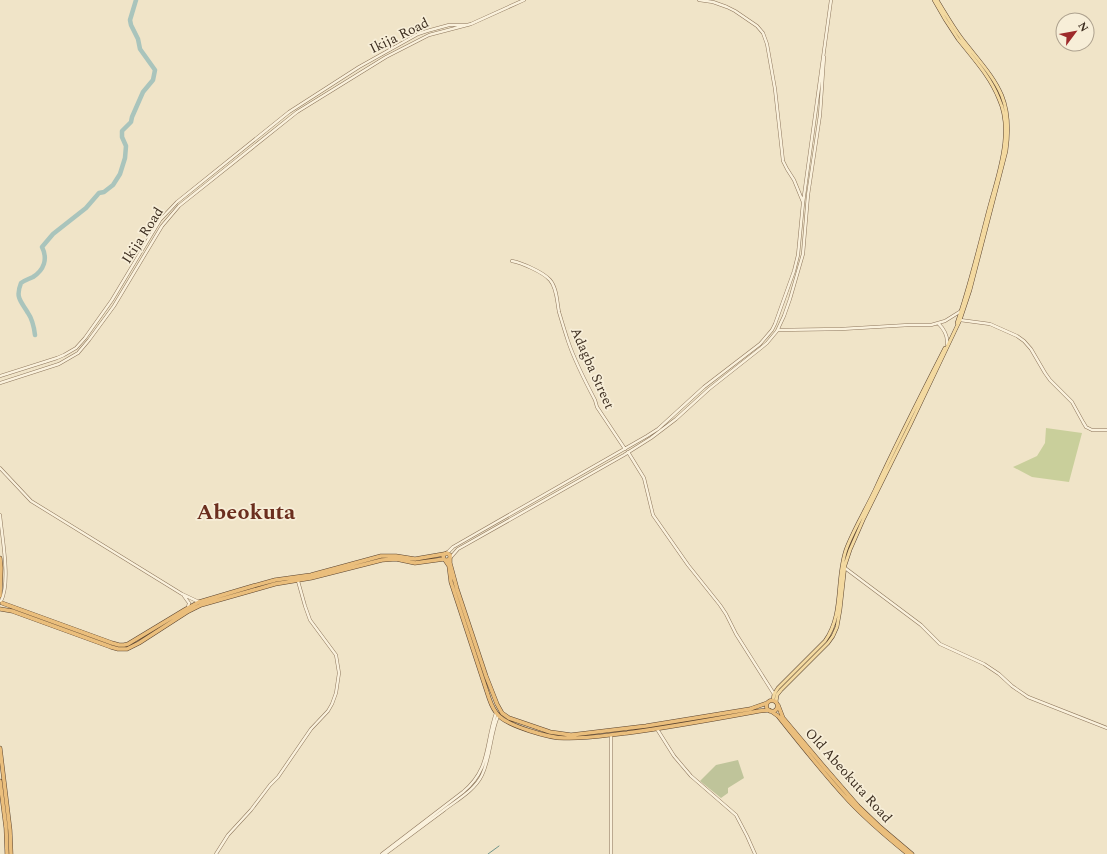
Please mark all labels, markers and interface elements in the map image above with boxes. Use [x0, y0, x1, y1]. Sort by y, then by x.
street label: Ikija Road [366, 12, 433, 59]
north arrow [1055, 12, 1095, 52]
text: N [1073, 19, 1093, 35]
street label: Ikija Road [116, 203, 169, 268]
street label: Adagba Street [565, 324, 620, 412]
district label: Abeokuta [197, 496, 296, 529]
street label: Old Abeokuta Road [800, 723, 897, 828]

